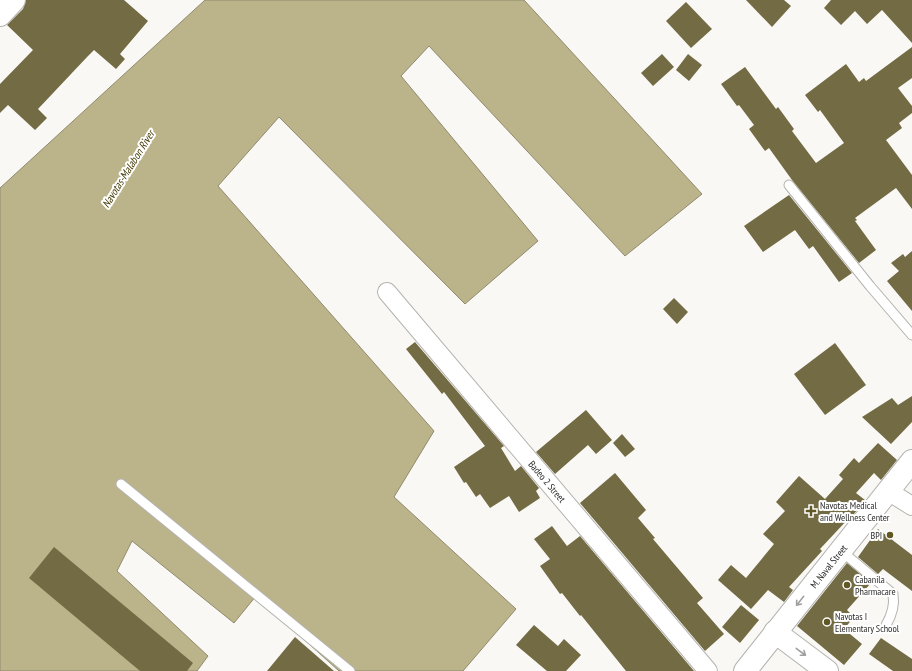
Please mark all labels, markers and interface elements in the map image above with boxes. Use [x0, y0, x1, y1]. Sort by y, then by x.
water label: Navotas-Malabon River [99, 126, 158, 210]
street label: Badeo 2 Street [525, 458, 568, 505]
place label: Navotas Medical and Wellness Center [820, 499, 890, 524]
marker: Navotas Medical and Wellness Center [805, 505, 817, 517]
place label: BPI [870, 529, 882, 542]
marker: BPI [885, 530, 895, 540]
street label: M. Naval Street [807, 542, 850, 591]
place label: Cabanila Pharmacare [855, 573, 896, 598]
marker: Cabanila Pharmacare [842, 580, 852, 590]
one-way arrow [796, 595, 804, 606]
place label: Navotas I Elementary School [835, 610, 900, 635]
marker: Navotas I Elementary School [822, 617, 832, 627]
one-way arrow [796, 647, 807, 656]

